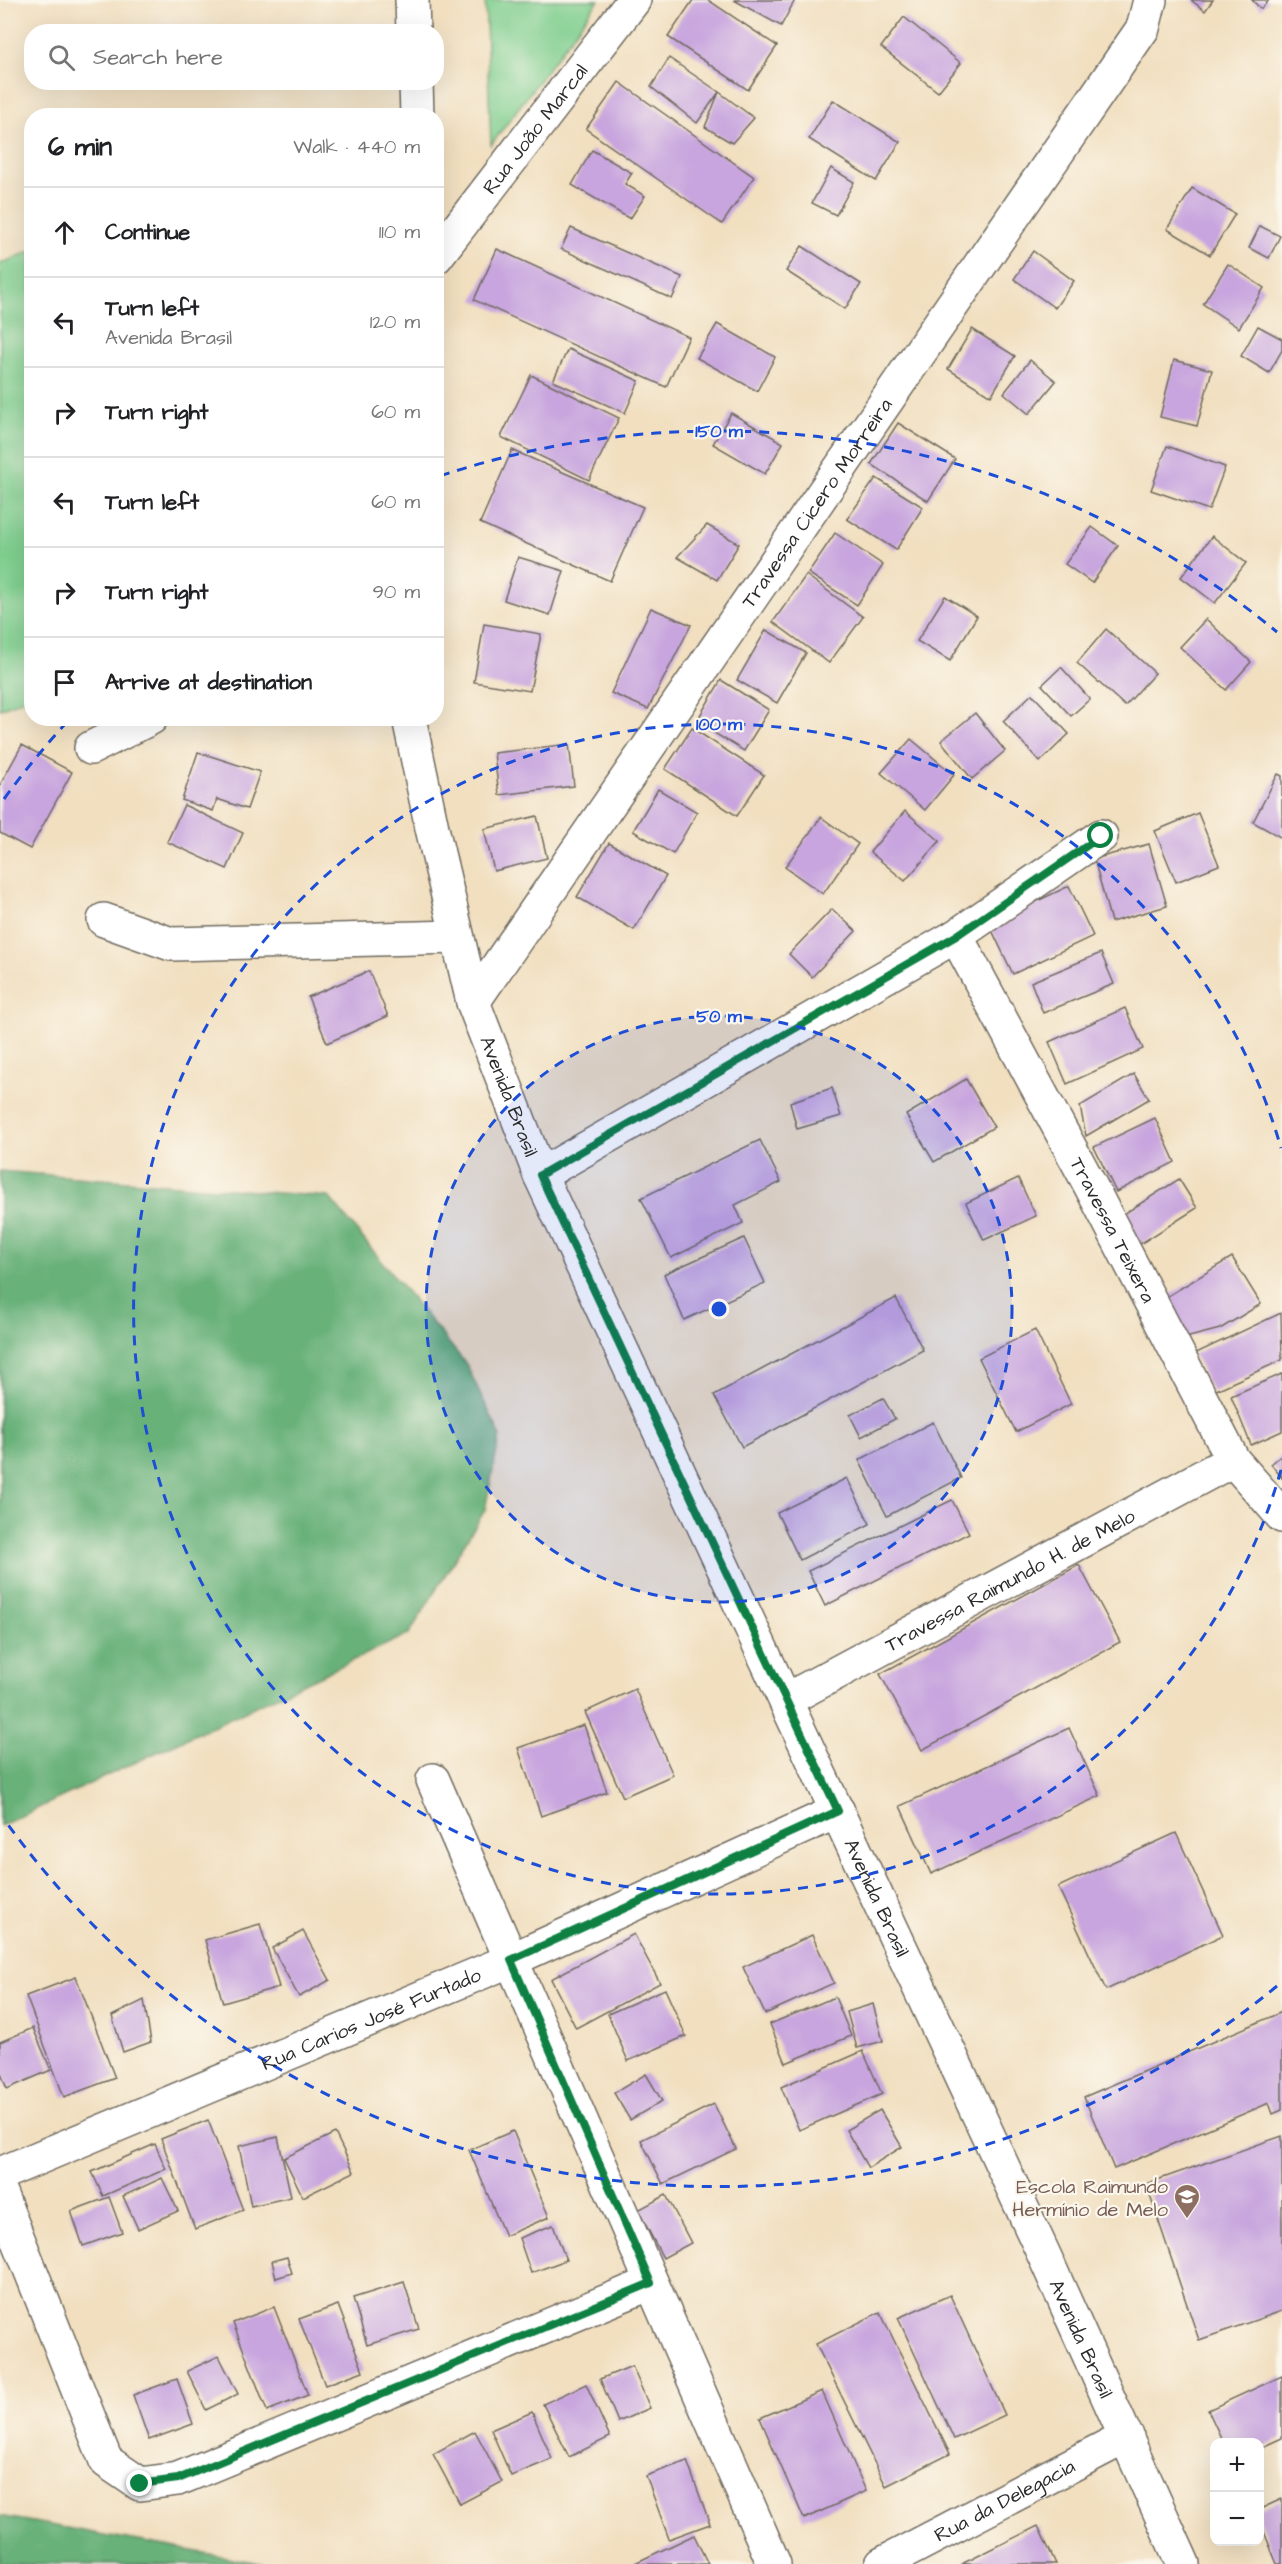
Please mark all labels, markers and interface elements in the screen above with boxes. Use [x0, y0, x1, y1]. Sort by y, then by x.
search box [24, 24, 444, 90]
icon: search [45, 41, 78, 74]
text: Search here [93, 42, 223, 73]
street label: Rua João Marcal [476, 58, 595, 200]
text: 6 min [48, 129, 112, 165]
text: Walk · 440 m [293, 133, 420, 161]
icon: ahead [48, 216, 81, 249]
text: Continue [105, 217, 190, 248]
text: 110 m [379, 218, 420, 246]
text: Turn left [105, 293, 199, 324]
icon: left [48, 306, 81, 339]
text: 120 m [370, 308, 420, 336]
text: Avenida Brasil [105, 324, 232, 352]
street label: Travessa Cicero Morreira [735, 393, 899, 614]
icon: right [48, 396, 81, 429]
text: Turn right [105, 397, 208, 428]
text: 60 m [371, 398, 420, 426]
text: 150 m [695, 419, 744, 444]
icon: left [48, 486, 81, 519]
text: Turn left [105, 487, 199, 518]
text: 60 m [371, 488, 420, 516]
icon: right [48, 576, 81, 609]
text: Turn right [105, 577, 208, 608]
text: 90 m [372, 578, 420, 606]
icon: arrive [48, 666, 81, 699]
text: Arrive at destination [105, 667, 312, 698]
text: 100 m [696, 712, 743, 737]
route start [1087, 822, 1113, 848]
text: 50 m [696, 1004, 743, 1029]
street label: Avenida Brasil [472, 1032, 545, 1161]
street label: Travessa Teixera [1062, 1152, 1162, 1308]
centre of rings [709, 1299, 729, 1319]
street label: Travessa Raimundo H. de Melo [880, 1502, 1140, 1659]
street label: Avenida Brasil [837, 1834, 916, 1962]
street label: Rua Carios José Furtado [257, 1961, 485, 2078]
place label: Escola Raimundo Hermínio de Melo [1012, 2173, 1168, 2224]
school or university icon: Escola Raimundo Hermínio de Melo [1172, 2182, 1202, 2220]
street label: Avenida Brasil [1042, 2275, 1119, 2403]
map controls [1210, 2438, 1264, 2546]
button: + [1210, 2438, 1264, 2492]
street label: Rua da Delegacia [929, 2453, 1080, 2549]
route end [126, 2470, 152, 2496]
button: − [1210, 2492, 1264, 2546]

